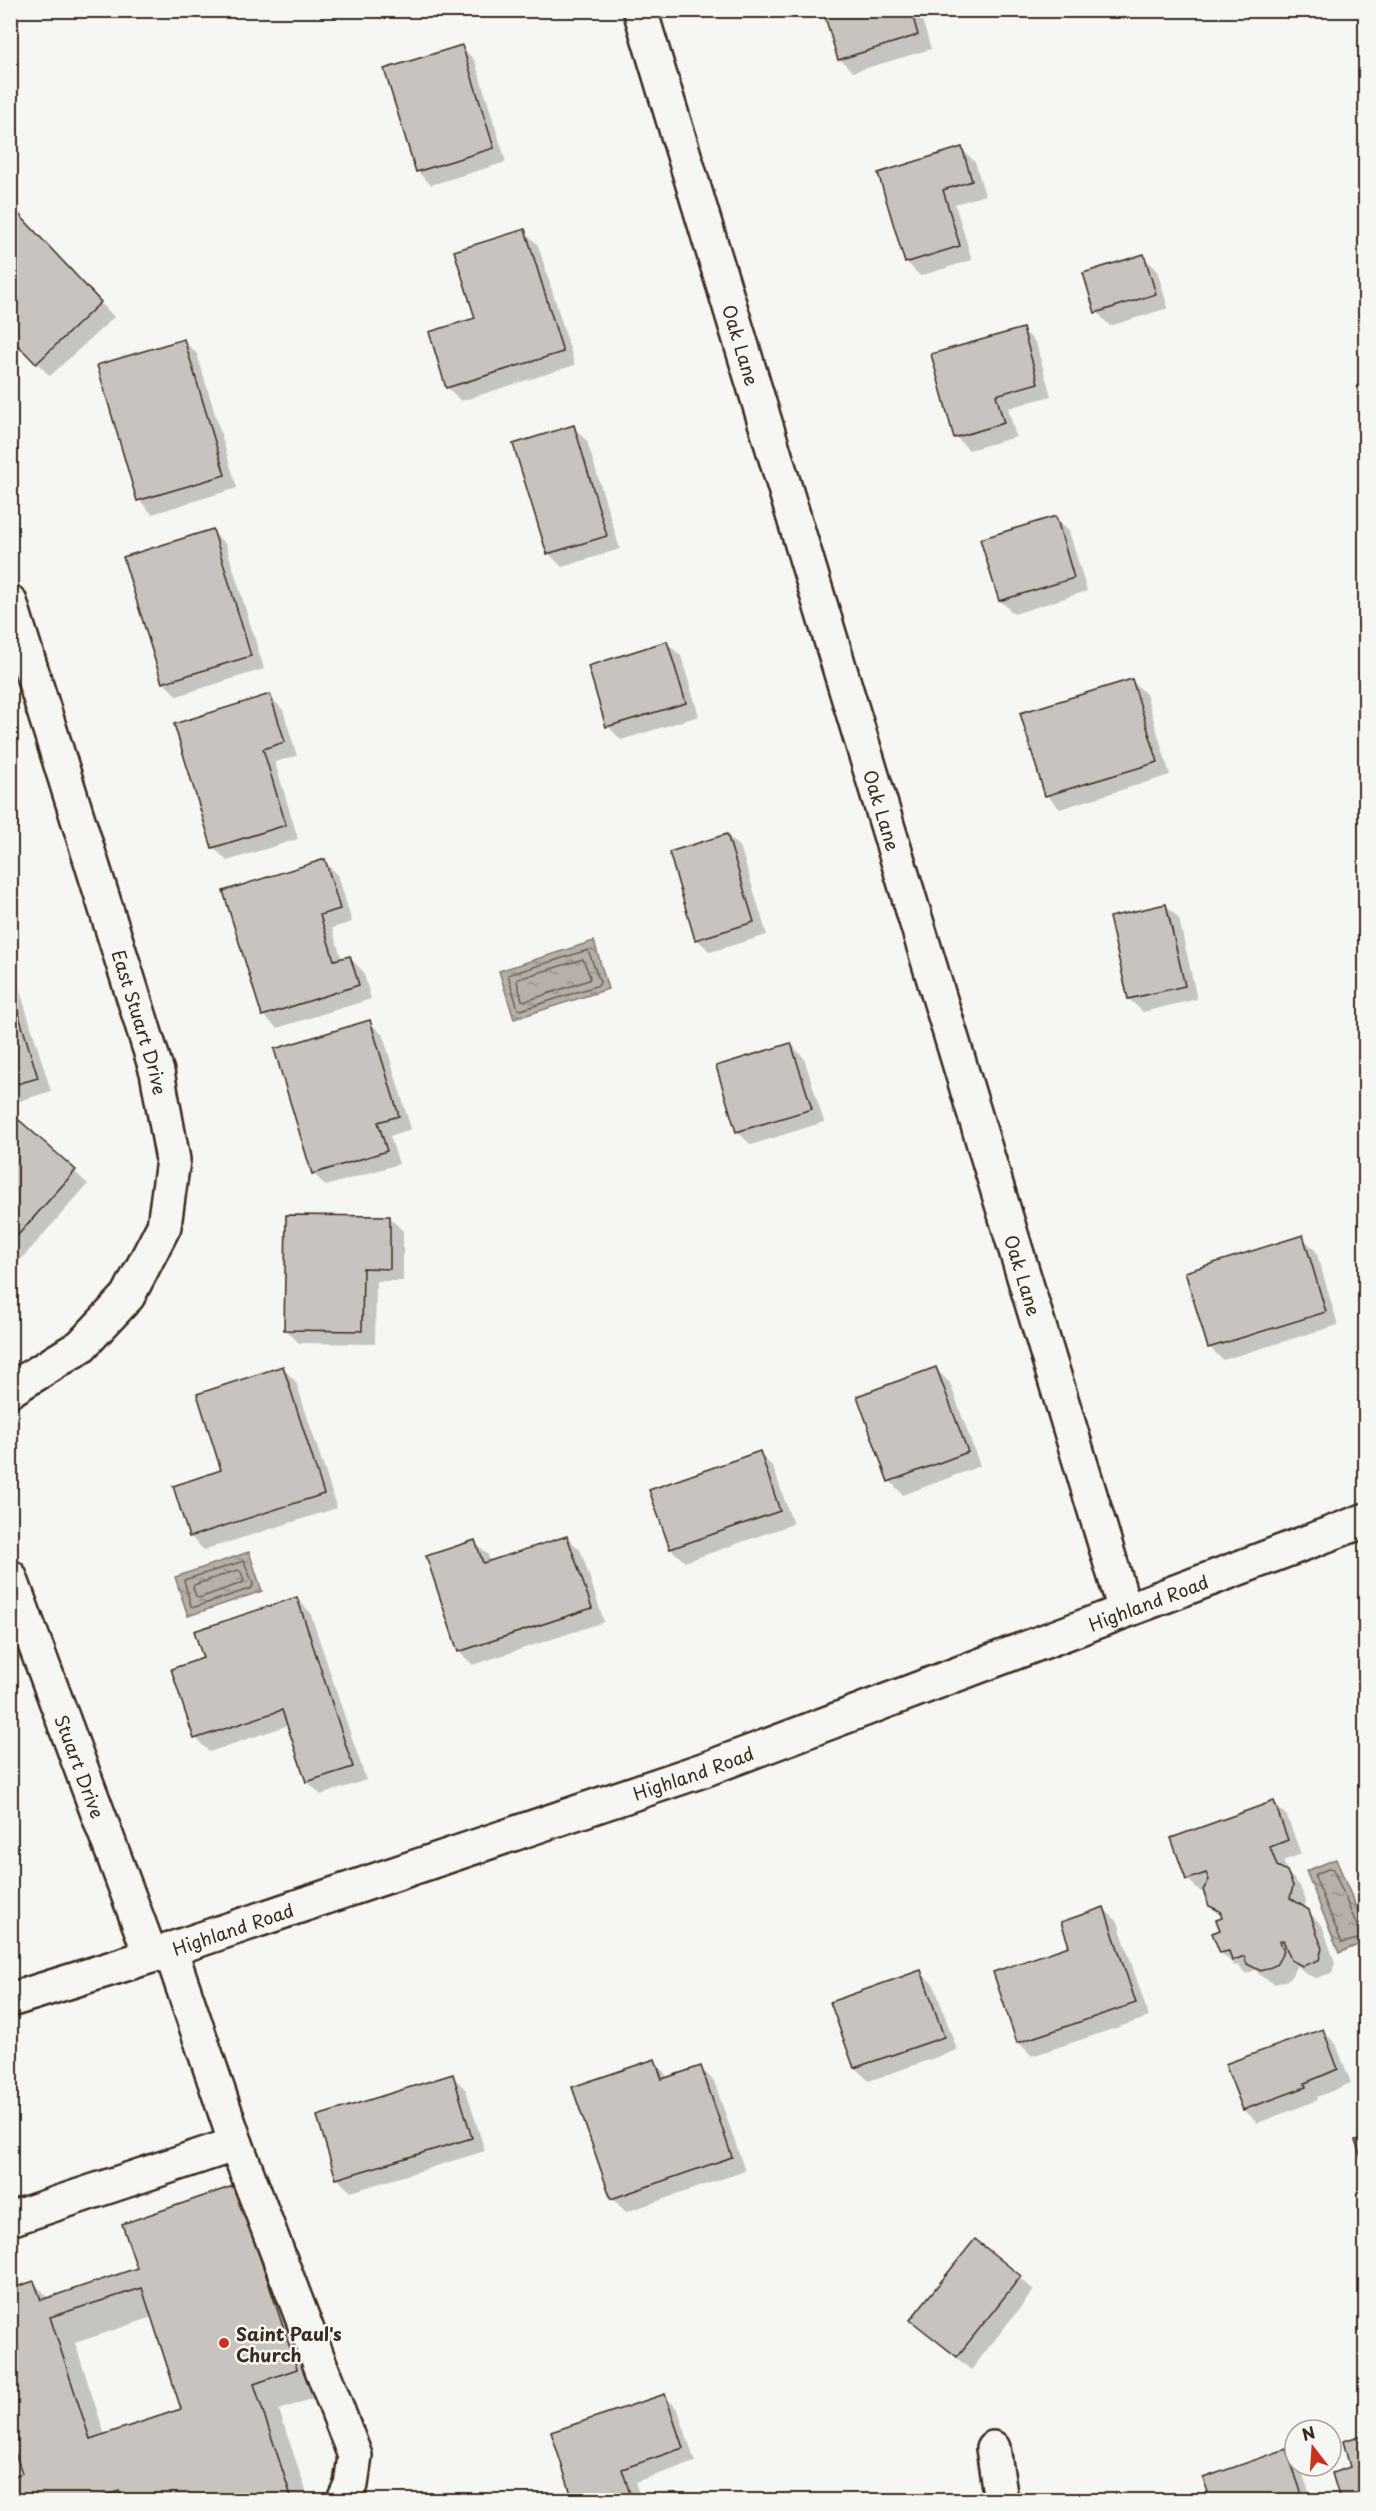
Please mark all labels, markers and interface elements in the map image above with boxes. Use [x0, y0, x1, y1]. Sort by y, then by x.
street label: Oak Lane [716, 301, 767, 389]
street label: Oak Lane [857, 766, 908, 854]
street label: East Stuart Drive [106, 946, 174, 1097]
street label: Oak Lane [998, 1231, 1049, 1319]
street label: Highland Road [1084, 1567, 1212, 1637]
street label: Stuart Drive [49, 1711, 112, 1822]
street label: Highland Road [629, 1739, 757, 1806]
street label: Highland Road [169, 1895, 297, 1961]
place label: Saint Paul's Church [236, 2320, 342, 2368]
marker: Saint Paul's Church [217, 2336, 231, 2350]
north arrow [1283, 2418, 1343, 2478]
text: N [1299, 2419, 1318, 2446]

